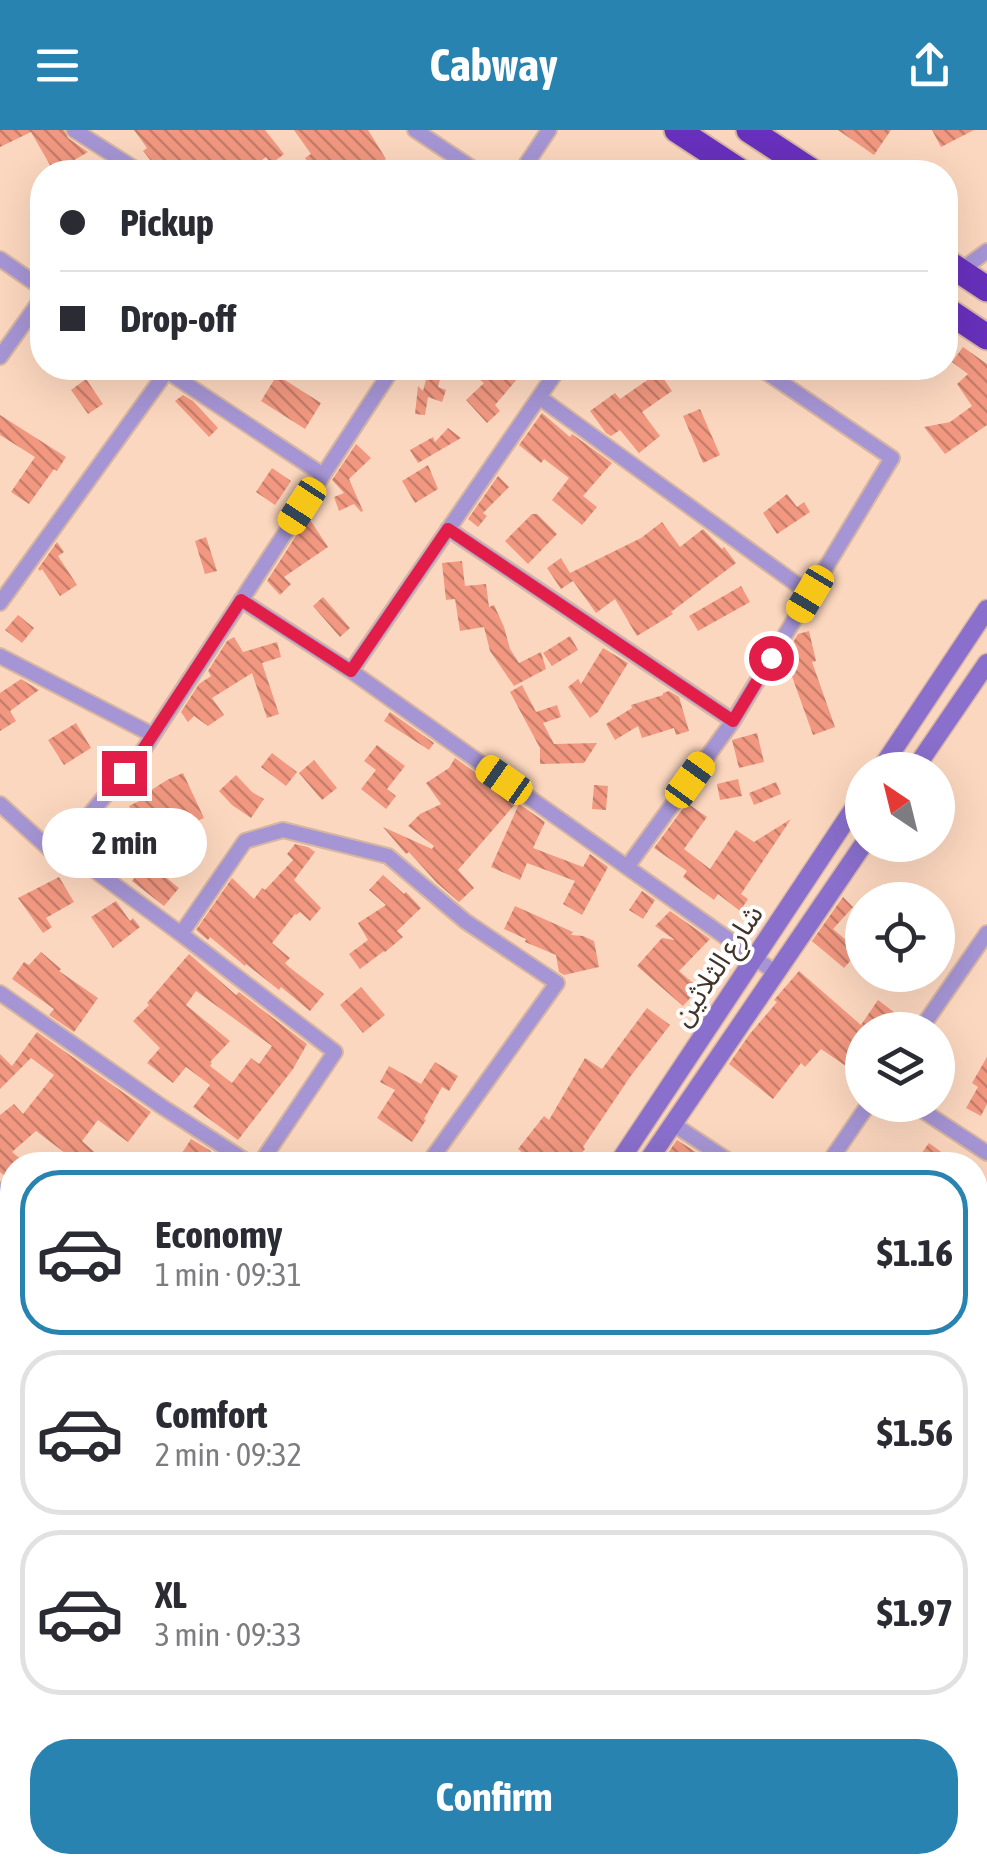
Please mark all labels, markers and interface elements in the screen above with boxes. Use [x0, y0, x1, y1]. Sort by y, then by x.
icon: menu [30, 38, 85, 93]
icon: share [902, 38, 957, 93]
text: Cabway [430, 39, 557, 91]
text: Pickup [120, 201, 214, 244]
text: Drop-off [120, 297, 236, 340]
car [273, 473, 331, 539]
car [782, 561, 838, 627]
route start [749, 636, 794, 681]
car [660, 747, 720, 813]
route end [102, 751, 147, 796]
car [471, 751, 537, 809]
north arrow [845, 752, 955, 862]
map controls [845, 752, 955, 1122]
callout: 2 min [42, 808, 206, 878]
text: 2 min [92, 824, 157, 861]
button: locate [845, 882, 955, 992]
street label: شارع الثلاثين [665, 899, 773, 1034]
button: layers [845, 1012, 955, 1122]
icon: car [35, 1208, 125, 1298]
text: Economy [155, 1213, 282, 1256]
text: $1.16 [877, 1231, 953, 1274]
text: 1 min · 09:31 [155, 1256, 302, 1293]
icon: car [35, 1388, 125, 1478]
text: Comfort [155, 1393, 267, 1436]
text: $1.56 [877, 1411, 953, 1454]
text: 2 min · 09:32 [155, 1436, 302, 1473]
icon: car [35, 1568, 125, 1658]
text: XL [155, 1573, 187, 1616]
text: $1.97 [877, 1591, 953, 1634]
text: 3 min · 09:33 [155, 1616, 302, 1653]
button: Confirm [30, 1739, 958, 1854]

